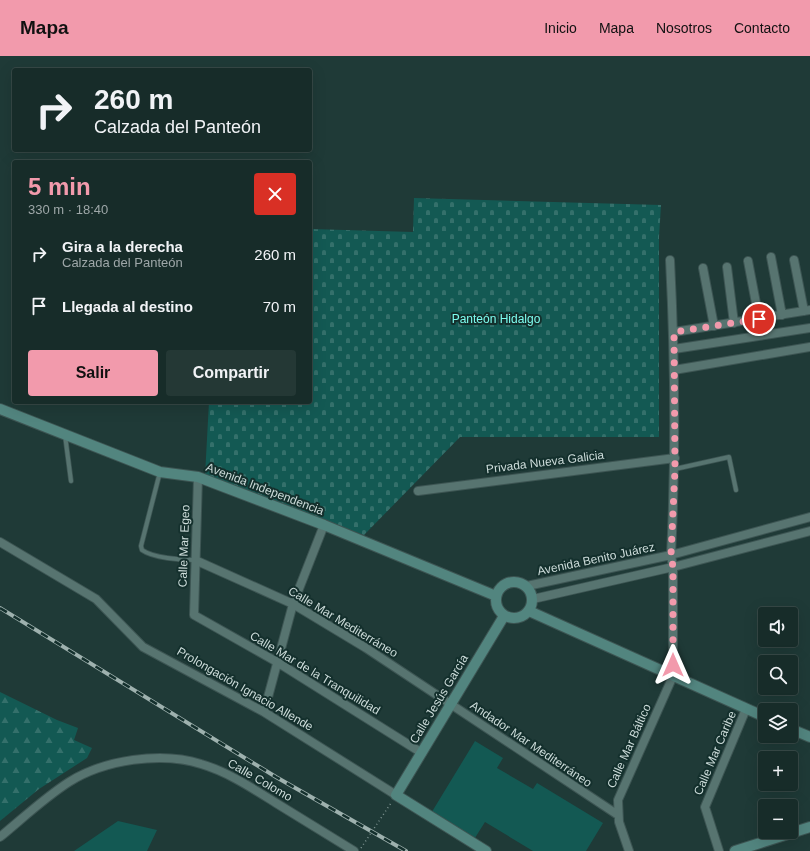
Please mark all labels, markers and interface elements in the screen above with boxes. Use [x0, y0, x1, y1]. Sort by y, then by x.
text: Mapa [20, 17, 69, 38]
text: Inicio [544, 20, 577, 36]
text: Mapa [599, 20, 634, 36]
text: Nosotros [656, 20, 712, 36]
text: Contacto [734, 20, 790, 36]
icon: right [28, 84, 80, 136]
text: 260 m [94, 84, 173, 115]
text: Calzada del Panteón [94, 117, 261, 137]
text: 5 min [28, 173, 91, 200]
button: close [254, 173, 296, 215]
text: 330 m · 18:40 [28, 202, 108, 217]
text: Gira a la derecha [62, 238, 183, 255]
icon: right [28, 243, 50, 265]
text: 260 m [254, 246, 296, 263]
text: Calzada del Panteón [62, 255, 183, 270]
icon: arrive [28, 295, 50, 317]
text: Llegada al destino [62, 298, 193, 315]
text: 70 m [263, 298, 296, 315]
pin [742, 302, 776, 336]
icon: arrive [748, 308, 770, 330]
park label: Panteón Hidalgo [452, 312, 541, 326]
button: Salir [28, 350, 158, 396]
button: Compartir [166, 350, 296, 396]
street label: Privada Nueva Galicia [485, 448, 605, 476]
street label: Avenida Independencia [204, 460, 326, 518]
street label: Calle Mar Egeo [176, 504, 192, 588]
street label: Avenida Benito Juárez [536, 540, 656, 578]
street label: Calle Mar Mediterráneo [286, 584, 401, 660]
map controls [758, 607, 798, 839]
button: sound [758, 607, 798, 647]
street label: Calle Mar de la Tranquilidad [247, 629, 383, 717]
street label: Prolongación Ignacio Allende [174, 644, 316, 734]
position arrow [652, 644, 694, 686]
street label: Calle Jesús García [407, 652, 471, 746]
button: search [758, 655, 798, 695]
street label: Andador Mar Mediterráneo [468, 698, 595, 790]
street label: Calle Mar Báltico [604, 701, 654, 790]
button: layers [758, 703, 798, 743]
street label: Calle Mar Caribe [691, 709, 739, 797]
button: + [758, 751, 798, 791]
street label: Calle Colomo [225, 756, 295, 804]
button: − [758, 799, 798, 839]

